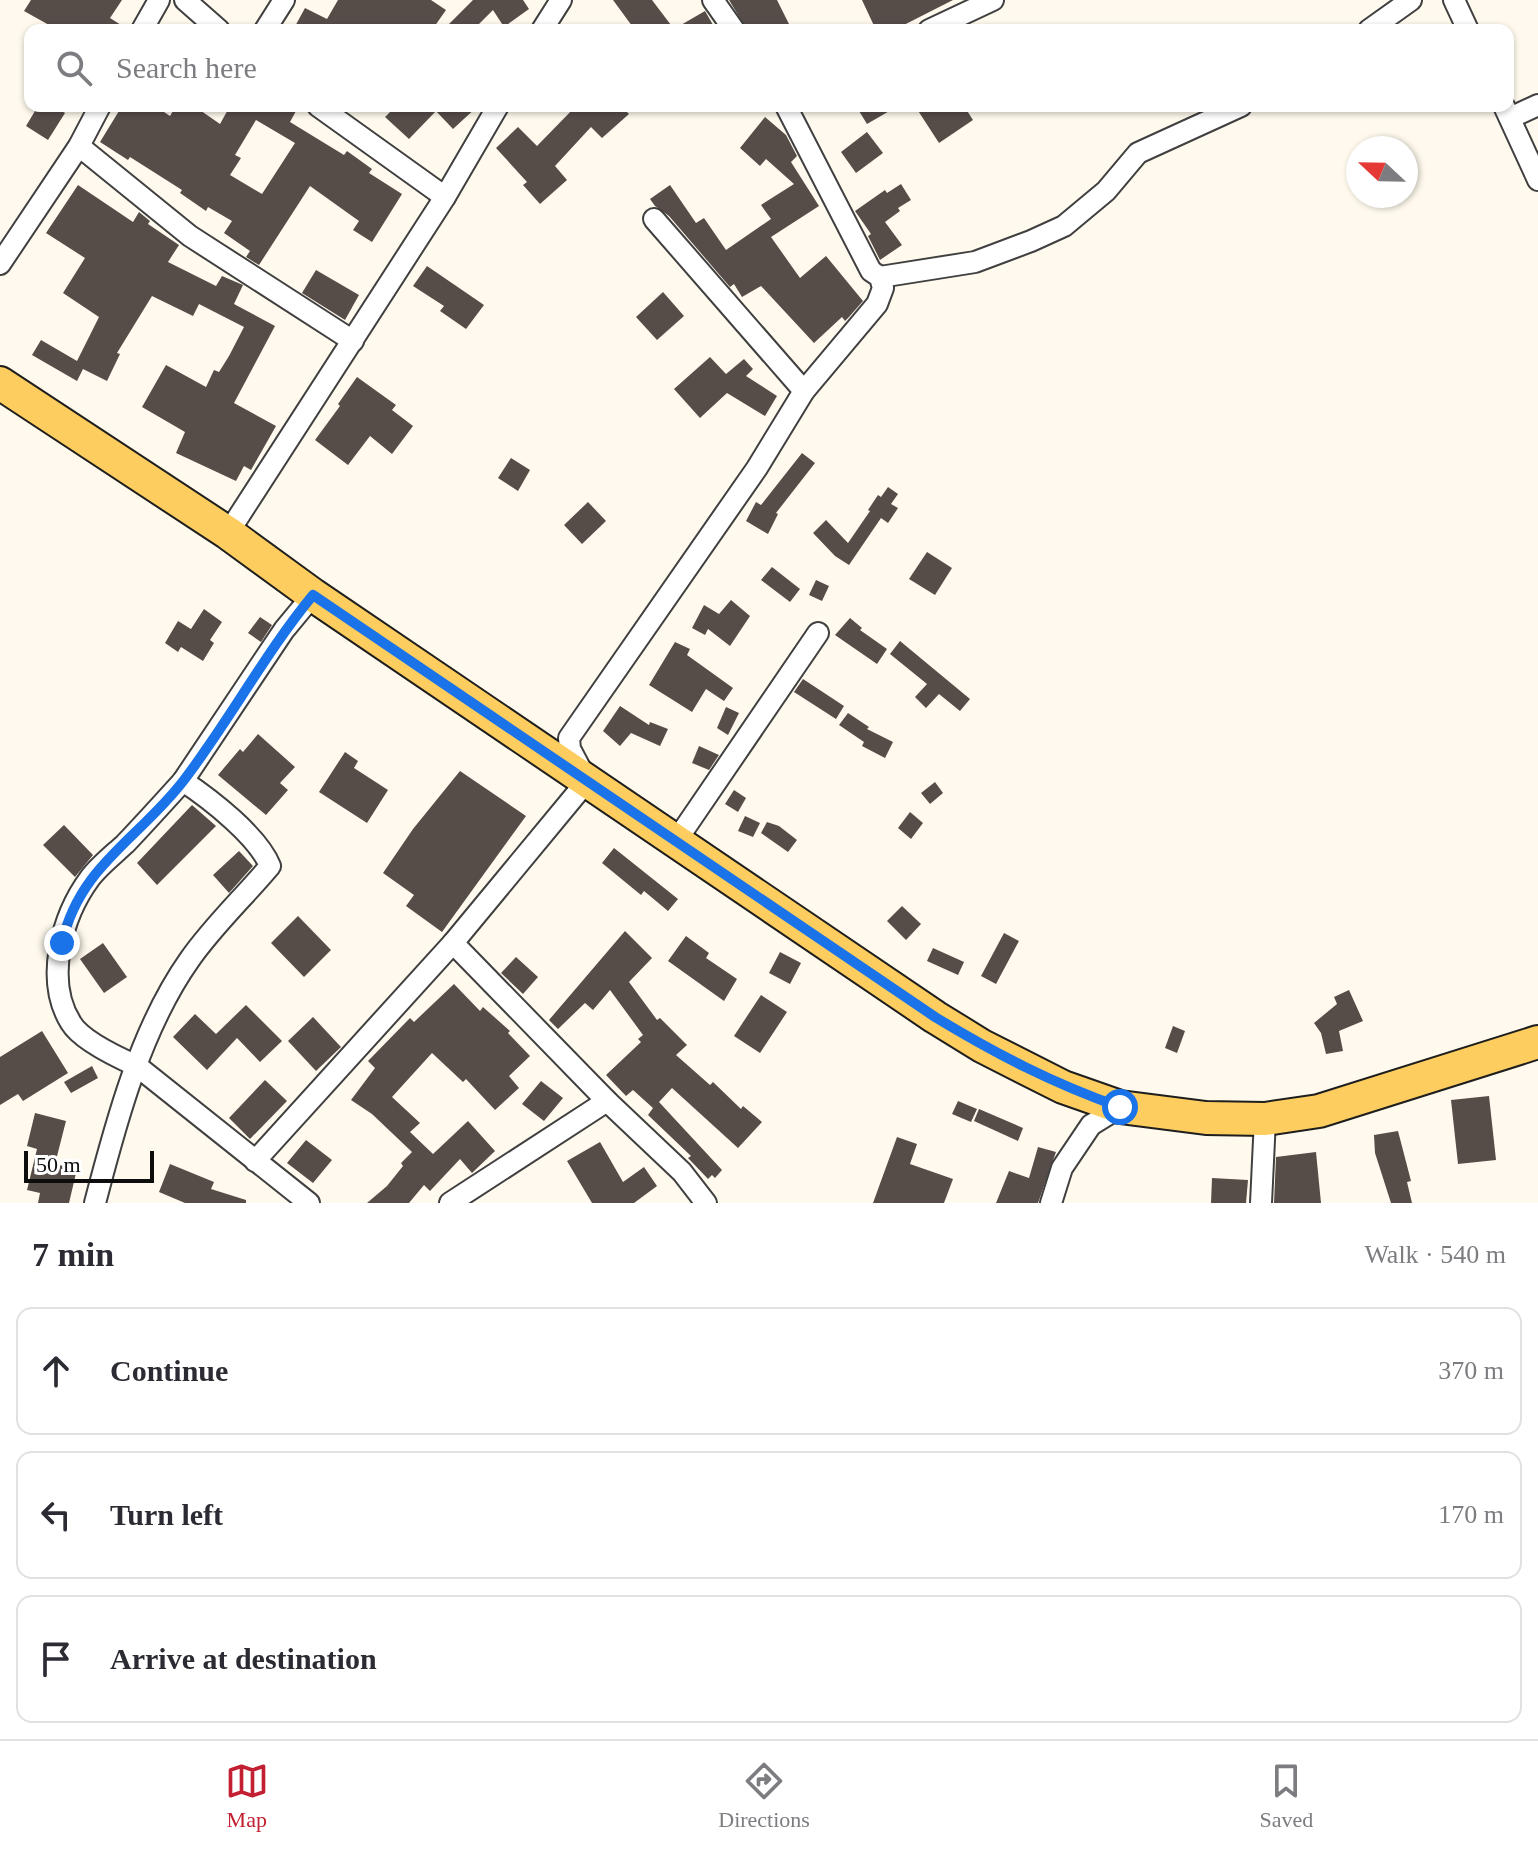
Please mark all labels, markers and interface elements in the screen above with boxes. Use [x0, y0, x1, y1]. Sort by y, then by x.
search box [24, 24, 1514, 112]
icon: search [52, 46, 96, 90]
text: Search here [116, 51, 257, 84]
north arrow [1346, 136, 1418, 208]
route end [44, 925, 80, 961]
route start [1102, 1089, 1138, 1125]
scale bar [24, 1147, 154, 1183]
text: 50 m [36, 1152, 81, 1177]
text: 7 min [32, 1236, 114, 1273]
text: Walk · 540 m [1364, 1240, 1506, 1269]
icon: ahead [34, 1349, 78, 1393]
text: Continue [110, 1354, 228, 1387]
text: 370 m [1438, 1356, 1504, 1385]
icon: left [34, 1493, 78, 1537]
text: Turn left [110, 1498, 223, 1531]
text: 170 m [1438, 1500, 1504, 1529]
icon: arrive [34, 1637, 78, 1681]
text: Arrive at destination [110, 1642, 377, 1675]
tab: Map [225, 1759, 269, 1833]
tab: Directions [718, 1759, 810, 1833]
tab: Saved [1259, 1759, 1313, 1833]

